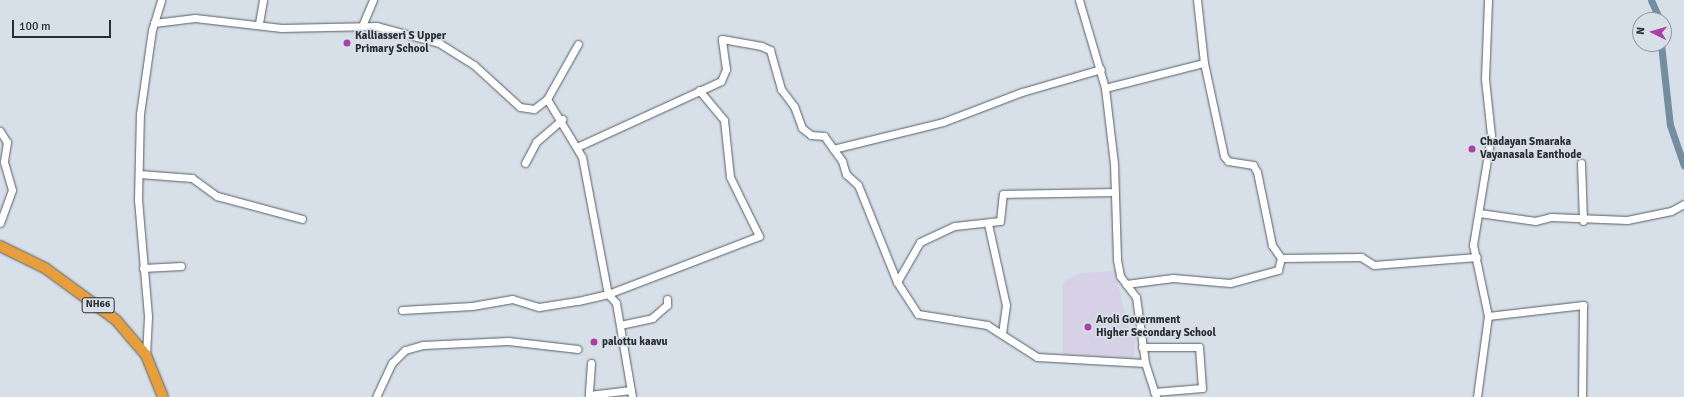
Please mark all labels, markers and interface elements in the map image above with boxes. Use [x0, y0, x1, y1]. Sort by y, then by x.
scale bar [14, 12, 113, 38]
north arrow [1632, 12, 1672, 52]
text: 100 m [19, 19, 51, 34]
text: N [1634, 27, 1647, 35]
place label: Kalliasseri S Upper Primary School [355, 30, 446, 56]
marker: Kalliasseri S Upper Primary School [342, 38, 352, 48]
place label: Chadayan Smaraka Vayanasala Eanthode [1480, 136, 1582, 162]
marker: Chadayan Smaraka Vayanasala Eanthode [1467, 144, 1477, 154]
road number: NH66 [81, 297, 115, 313]
place label: Aroli Government Higher Secondary School [1096, 314, 1216, 340]
marker: Aroli Government Higher Secondary School [1083, 322, 1093, 332]
place label: palottu kaavu [602, 335, 668, 349]
marker: palottu kaavu [589, 337, 599, 347]

